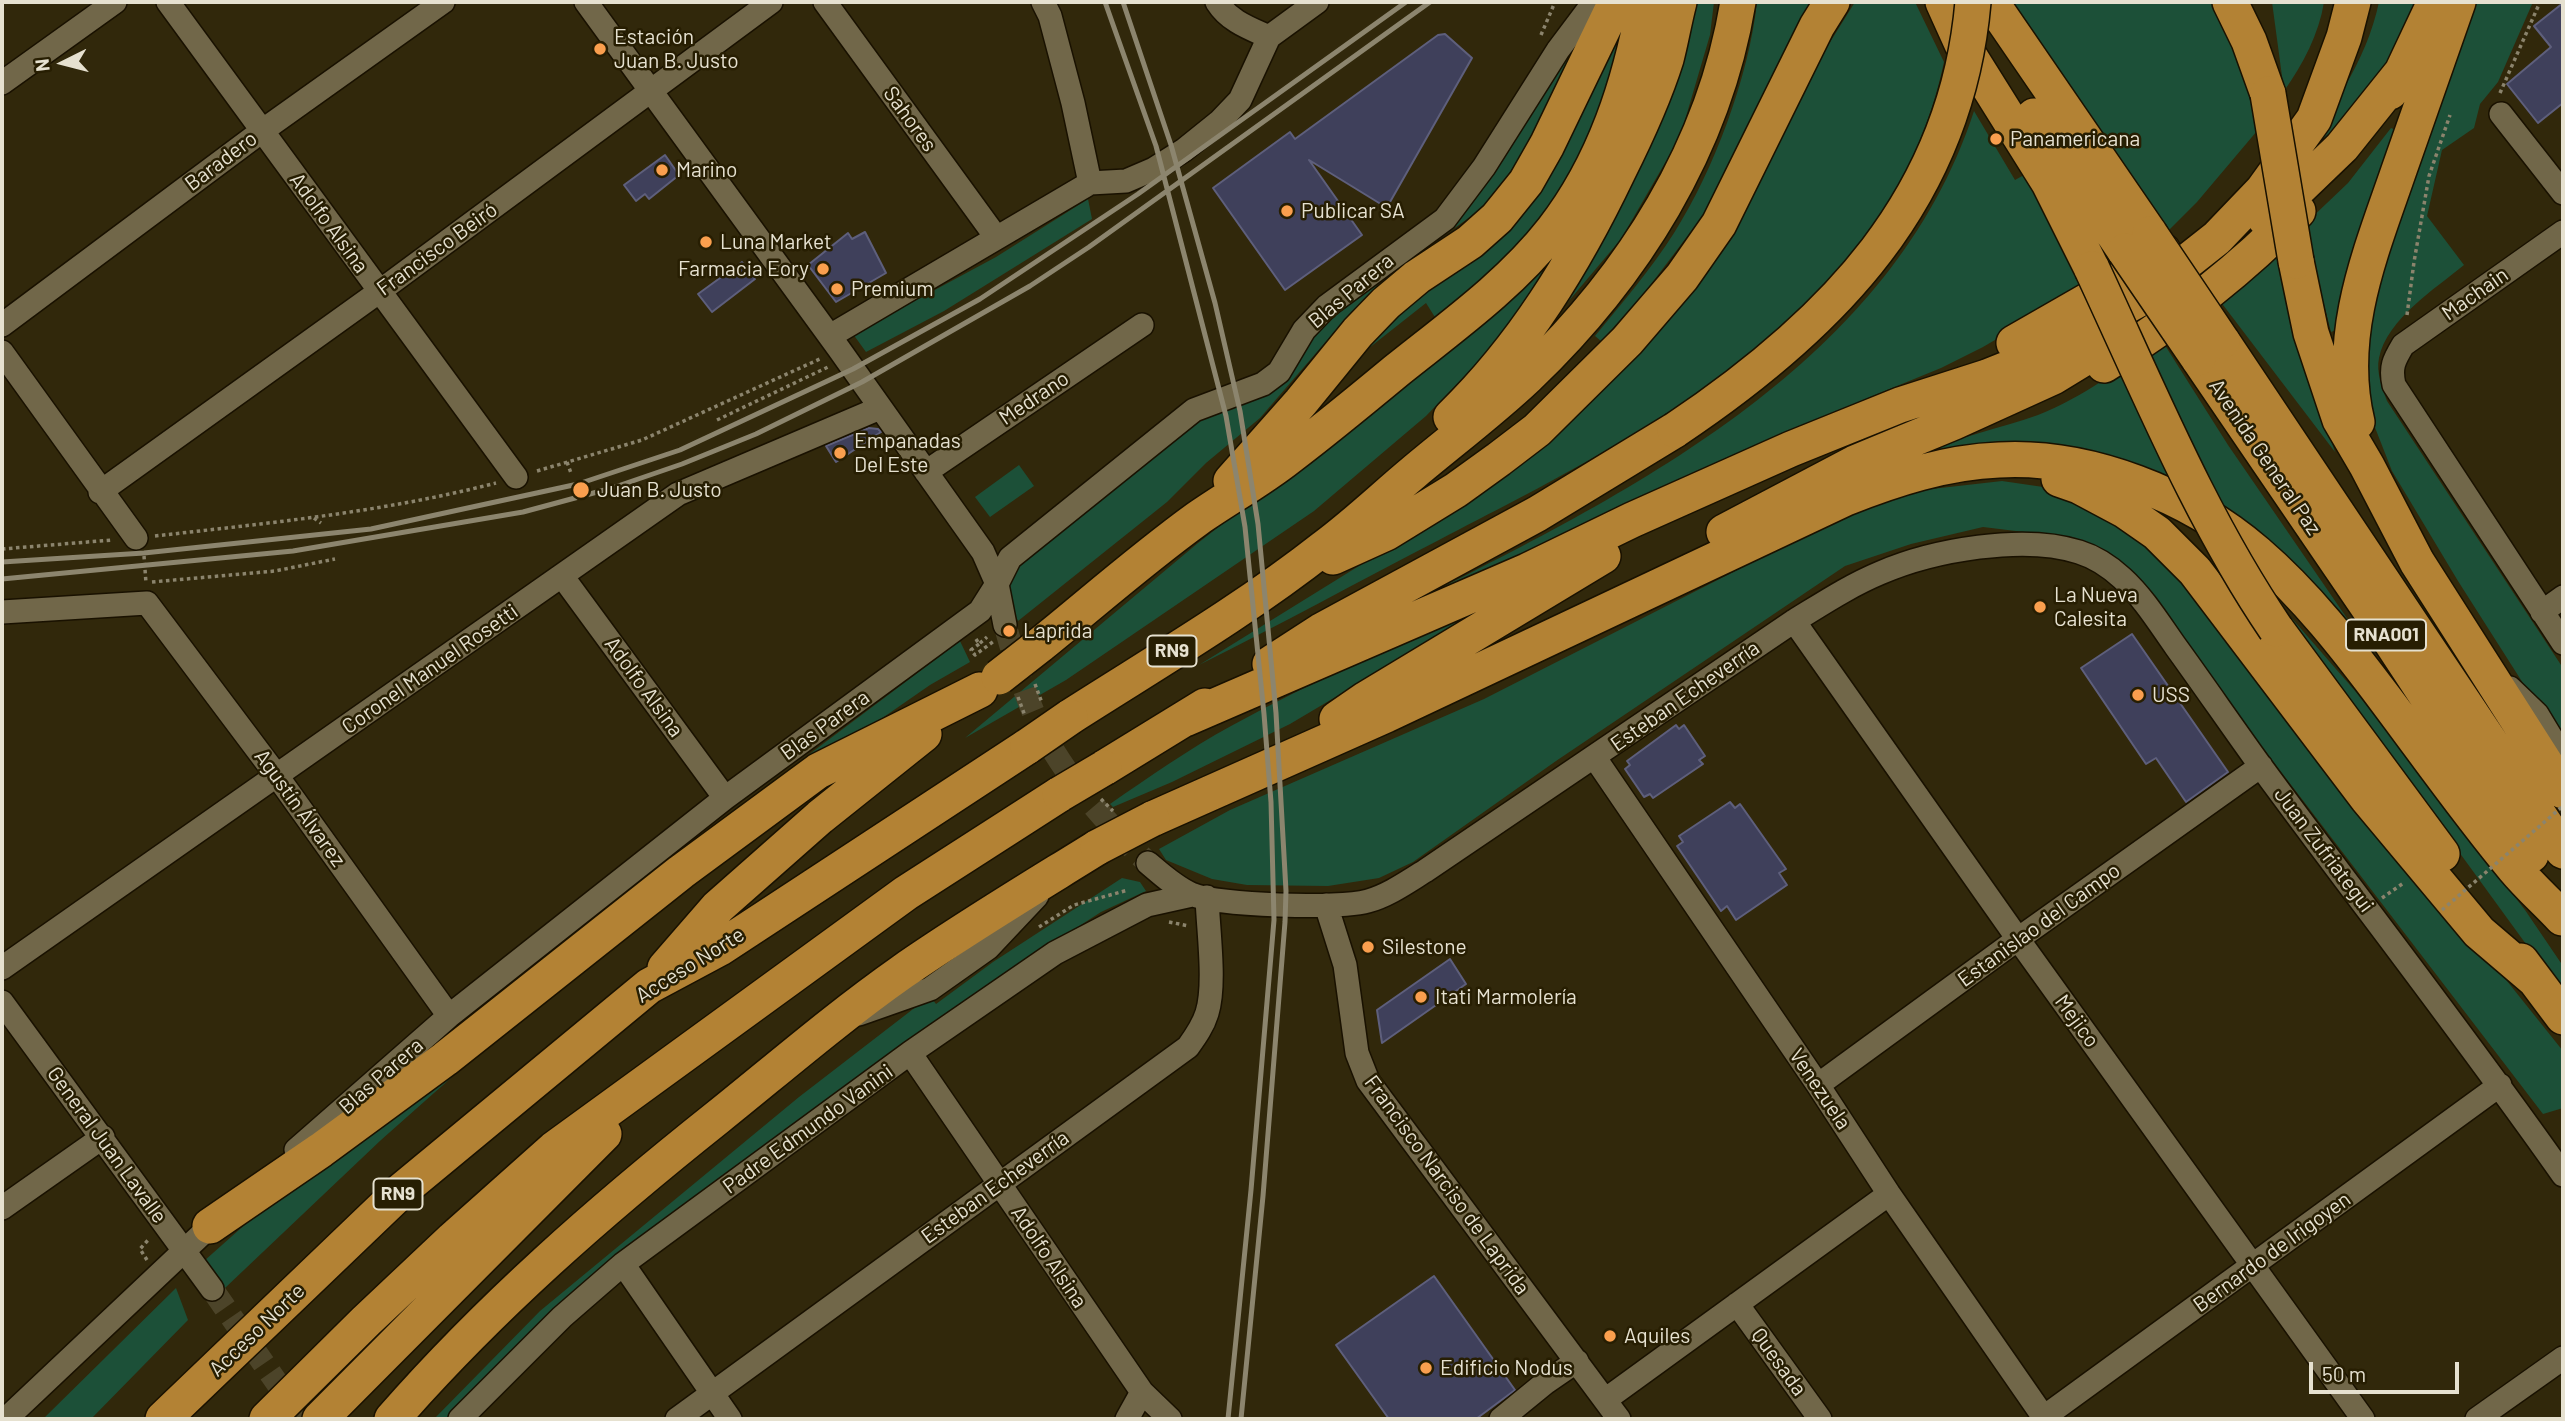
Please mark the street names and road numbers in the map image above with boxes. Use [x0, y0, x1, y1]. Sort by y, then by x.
street label: Sahores [878, 82, 942, 156]
street label: Baradero [180, 126, 262, 196]
street label: Adolfo Alsina [284, 168, 374, 278]
street label: Francisco Beiró [372, 197, 502, 301]
street label: Blas Parera [1303, 248, 1399, 334]
street label: Machain [2437, 262, 2513, 326]
street label: Medrano [994, 366, 1074, 430]
street label: Avenida General Paz [2204, 374, 2326, 540]
street label: Coronel Manuel Rosetti [337, 599, 523, 739]
road number: RNA001 [2346, 620, 2426, 650]
street label: Adolfo Alsina [599, 632, 689, 742]
street label: Esteban Echeverría [1606, 635, 1764, 757]
road number: RN9 [1148, 636, 1196, 666]
street label: Blas Parera [776, 684, 874, 766]
street label: Agustín Álvarez [249, 745, 351, 871]
street label: Juan Zufriategui [2269, 783, 2379, 917]
street label: Estanislao del Campo [1953, 858, 2125, 992]
street label: Acceso Norte [631, 922, 749, 1008]
street label: Mejico [2049, 990, 2105, 1052]
street label: Blas Parera [334, 1033, 428, 1119]
street label: Venezuela [1784, 1044, 1856, 1134]
street label: Padre Edmundo Vanini [718, 1059, 898, 1199]
street label: General Juan Lavalle [42, 1062, 172, 1228]
street label: Francisco Narciso de Laprida [1359, 1070, 1535, 1300]
street label: Esteban Echeverría [916, 1125, 1074, 1249]
road number: RN9 [374, 1178, 422, 1210]
street label: Bernardo de Irigoyen [2189, 1187, 2355, 1317]
street label: Adolfo Alsina [1006, 1201, 1092, 1313]
street label: Acceso Norte [204, 1278, 310, 1382]
street label: Quesada [1746, 1323, 1812, 1401]

